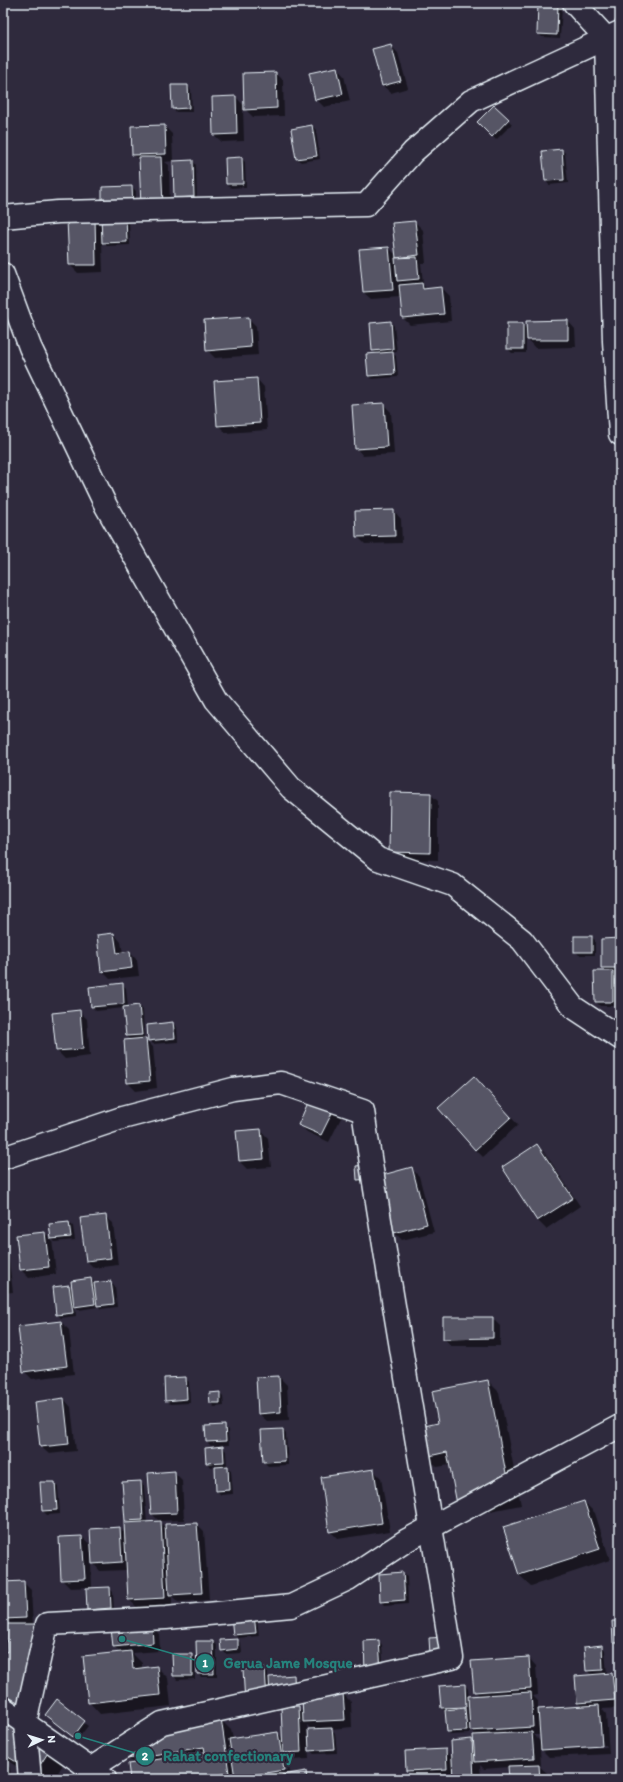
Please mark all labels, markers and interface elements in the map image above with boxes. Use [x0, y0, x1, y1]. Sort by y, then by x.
callout: Gerua Jame Mosque [195, 1650, 361, 1677]
text: Gerua Jame Mosque [223, 1654, 353, 1673]
text: 1 [202, 1656, 208, 1670]
north arrow [22, 1720, 62, 1760]
text: N [45, 1735, 58, 1744]
callout: Rahat confectionary [135, 1743, 301, 1770]
text: Rahat confectionary [163, 1747, 294, 1766]
text: 2 [142, 1749, 149, 1763]

